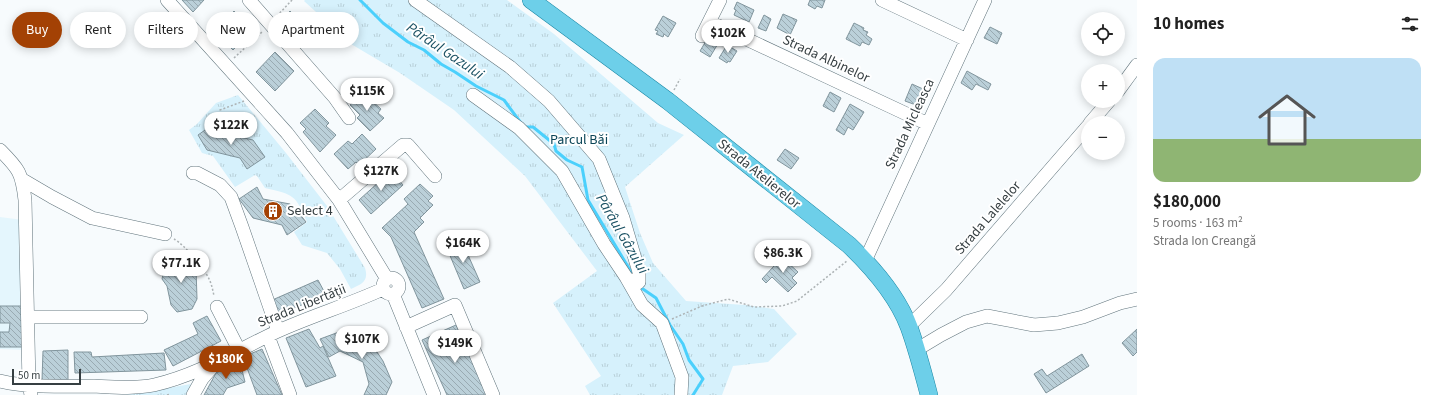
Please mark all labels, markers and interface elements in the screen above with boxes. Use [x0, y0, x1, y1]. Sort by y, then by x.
chip: Buy [12, 12, 62, 48]
chip: Rent [70, 12, 126, 48]
chip: Filters [134, 12, 198, 48]
chip: New [206, 12, 260, 48]
chip: Apartment [268, 12, 359, 48]
map controls [1081, 12, 1125, 160]
button: locate [1081, 12, 1125, 56]
text: 10 homes [1153, 12, 1224, 36]
icon: filters [1399, 13, 1421, 35]
water label: Pârâul Gazului [402, 17, 488, 85]
pin: $102K [700, 20, 756, 54]
text: $102K [710, 24, 746, 42]
street label: Strada Albinelor [779, 30, 873, 88]
button: + [1081, 64, 1125, 108]
street label: Strada Micleasca [880, 76, 940, 172]
pin: $115K [339, 78, 395, 112]
text: $115K [349, 82, 385, 100]
icon: home [1251, 84, 1323, 156]
pin: $122K [203, 112, 259, 146]
text: $122K [213, 116, 249, 134]
button: − [1081, 116, 1125, 160]
park label: Parcul Băi [550, 130, 608, 150]
street label: Strada Atelierelor [713, 134, 805, 214]
pin: $127K [353, 158, 409, 192]
text: $127K [363, 162, 399, 180]
street label: Strada Lalelelor [950, 177, 1026, 259]
water label: Pârâul Gâzului [591, 190, 654, 278]
text: $180,000 [1153, 190, 1221, 214]
building icon: Select 4 [262, 200, 284, 222]
place label: Select 4 [287, 201, 333, 221]
text: 5 rooms · 163 m² [1153, 214, 1243, 232]
pin: $164K [435, 230, 491, 264]
text: Strada Ion Creangă [1153, 232, 1256, 250]
text: $164K [445, 234, 481, 252]
pin: $86.3K [750, 240, 816, 274]
text: $86.3K [763, 244, 803, 262]
pin: $77.1K [148, 250, 214, 284]
text: $77.1K [161, 254, 201, 272]
street label: Strada Libertății [255, 279, 349, 333]
pin: $107K [334, 326, 390, 360]
text: $107K [344, 330, 380, 348]
pin: $149K [427, 330, 483, 364]
text: $149K [437, 334, 473, 352]
pin: $180K [198, 346, 254, 380]
text: $180K [208, 350, 244, 368]
scale bar [12, 367, 81, 386]
text: 50 m [18, 368, 40, 383]

